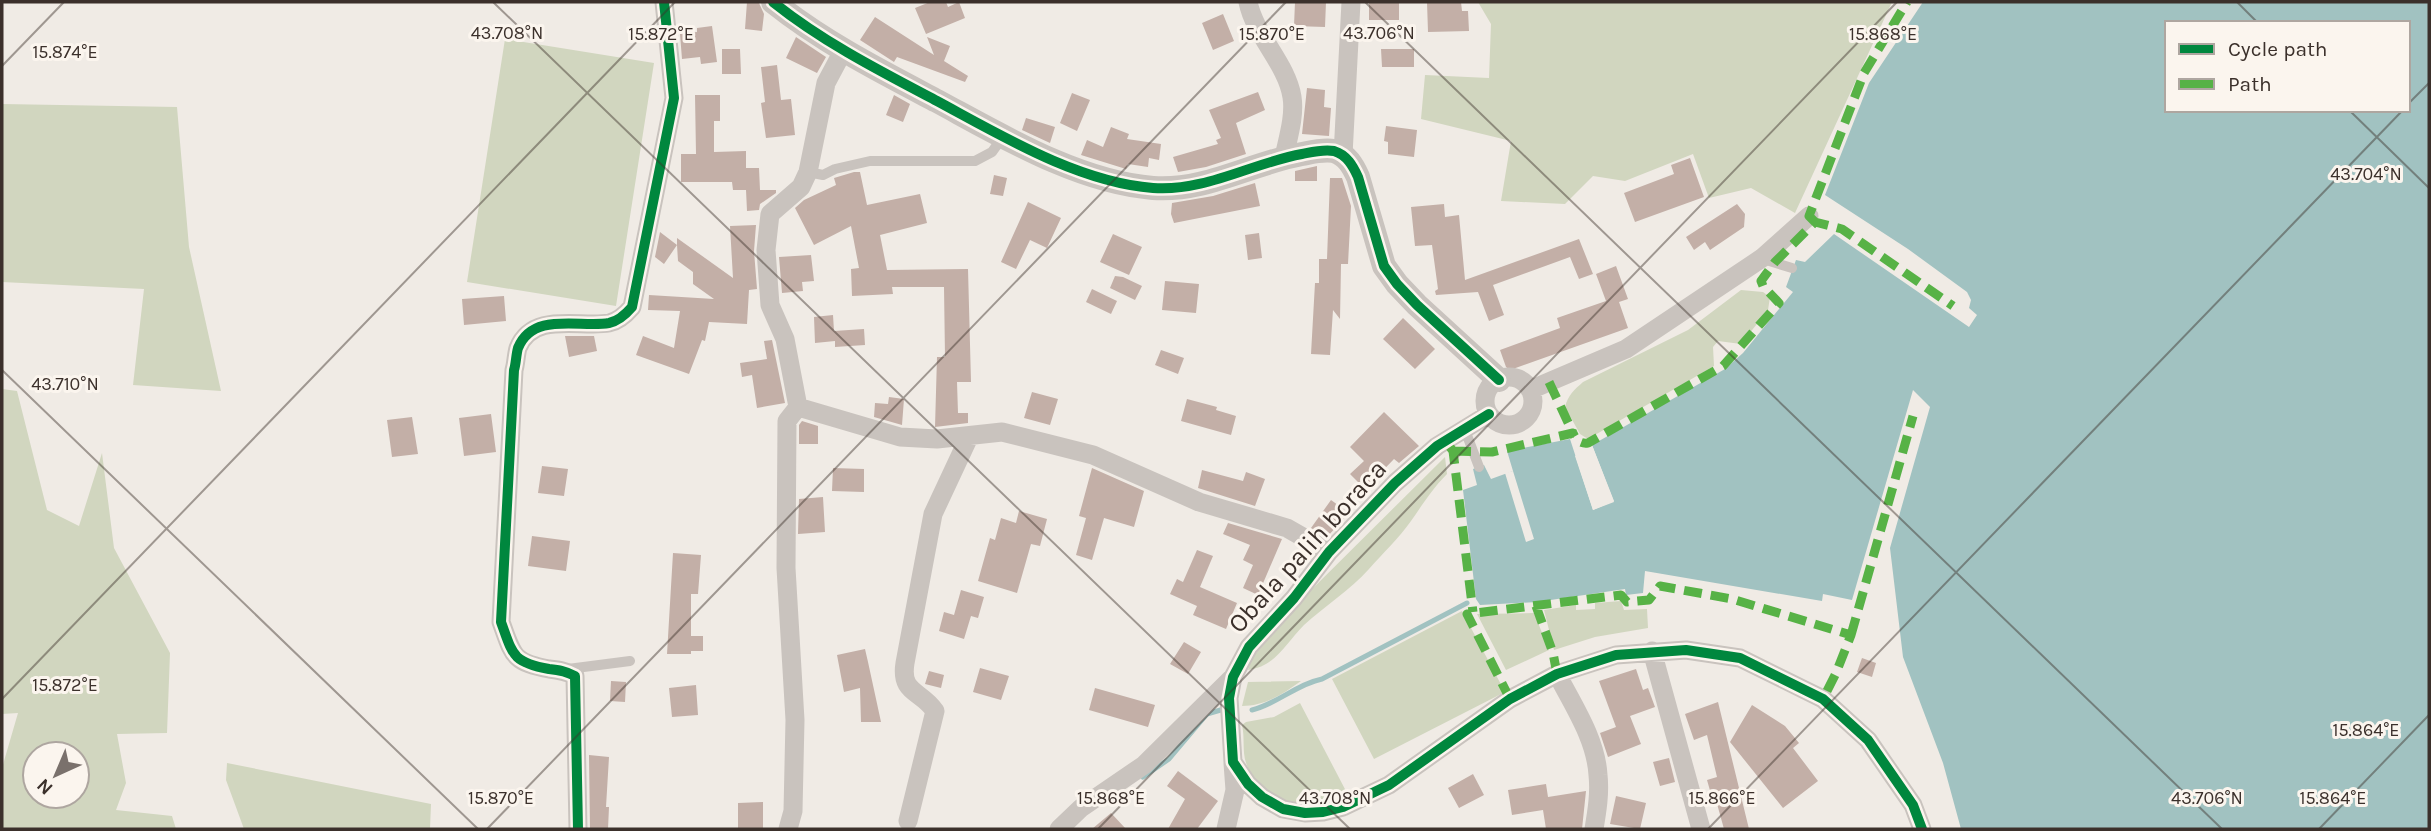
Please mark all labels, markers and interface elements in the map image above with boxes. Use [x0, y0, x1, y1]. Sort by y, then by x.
legend [2165, 21, 2410, 112]
text: 43.708°N [471, 22, 543, 44]
text: 43.706°N [1343, 22, 1415, 44]
text: 15.872°E [628, 23, 694, 45]
text: 15.870°E [1239, 23, 1305, 45]
text: 15.868°E [1849, 23, 1917, 45]
text: Cycle path [2228, 37, 2328, 61]
text: 15.874°E [32, 41, 98, 63]
text: Path [2228, 72, 2272, 96]
text: 43.704°N [2330, 163, 2402, 185]
text: 43.710°N [31, 373, 99, 395]
street label: Obala palih boraca [1222, 454, 1393, 639]
text: 15.872°E [32, 674, 98, 696]
text: 15.864°E [2333, 719, 2400, 741]
north arrow [21, 740, 91, 810]
text: N [32, 774, 57, 799]
text: 15.870°E [468, 787, 534, 809]
text: 15.868°E [1077, 787, 1145, 809]
text: 43.708°N [1299, 787, 1371, 809]
text: 15.866°E [1688, 787, 1756, 809]
text: 43.706°N [2171, 787, 2243, 809]
text: 15.864°E [2300, 787, 2367, 809]

